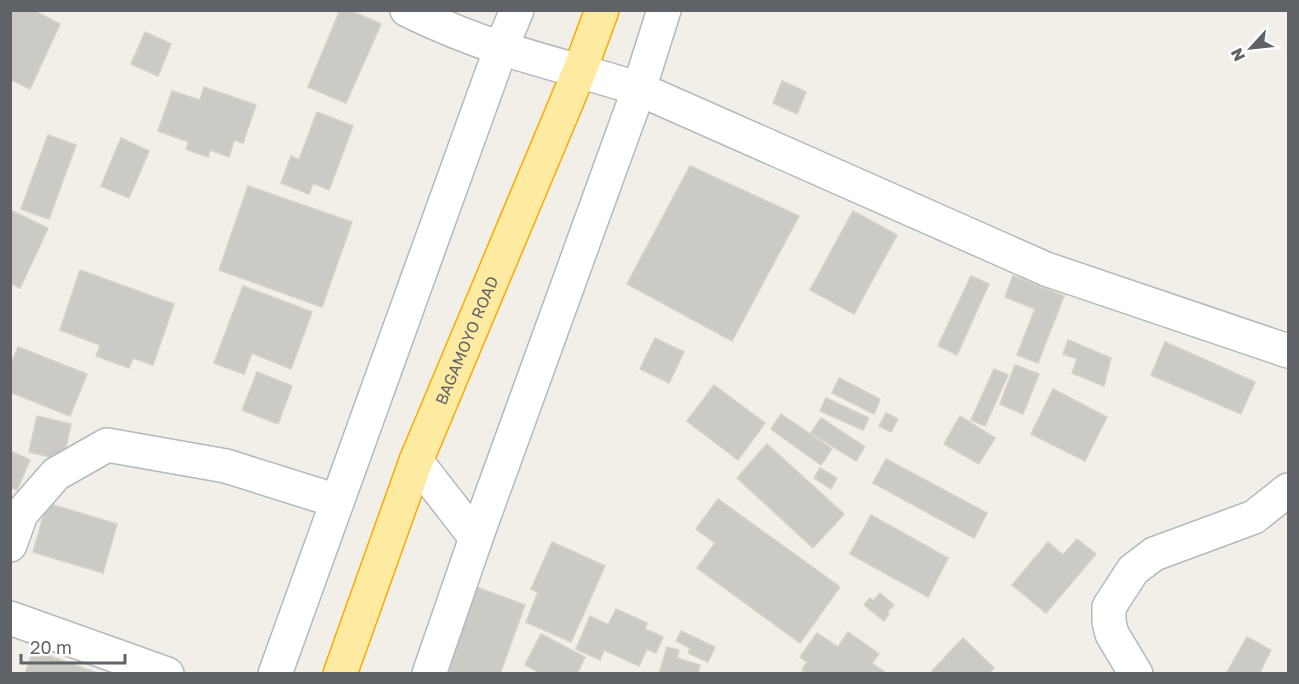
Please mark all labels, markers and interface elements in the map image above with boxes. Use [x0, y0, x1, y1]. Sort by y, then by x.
north arrow [1221, 18, 1281, 78]
text: N [1226, 45, 1249, 65]
street label: BAGAMOYO ROAD [431, 273, 502, 408]
scale bar [21, 627, 124, 665]
text: 20 m [30, 636, 72, 658]

